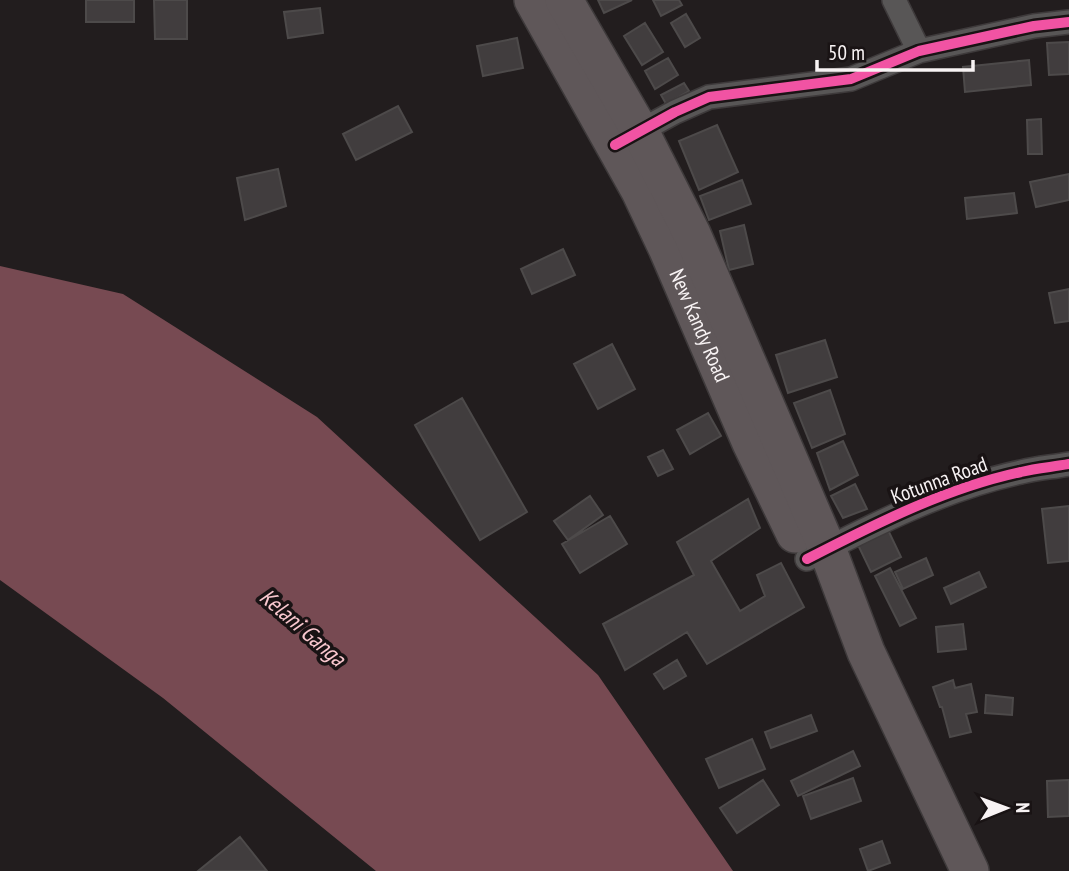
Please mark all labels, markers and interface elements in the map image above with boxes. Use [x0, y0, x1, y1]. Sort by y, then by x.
scale bar [817, 28, 973, 72]
text: 50 m [828, 39, 865, 66]
street label: New Kandy Road [664, 264, 736, 386]
street label: Kotunna Road [887, 450, 991, 510]
water label: Kelani Ganga [254, 582, 353, 673]
north arrow [971, 773, 1041, 843]
text: N [1011, 802, 1035, 813]

